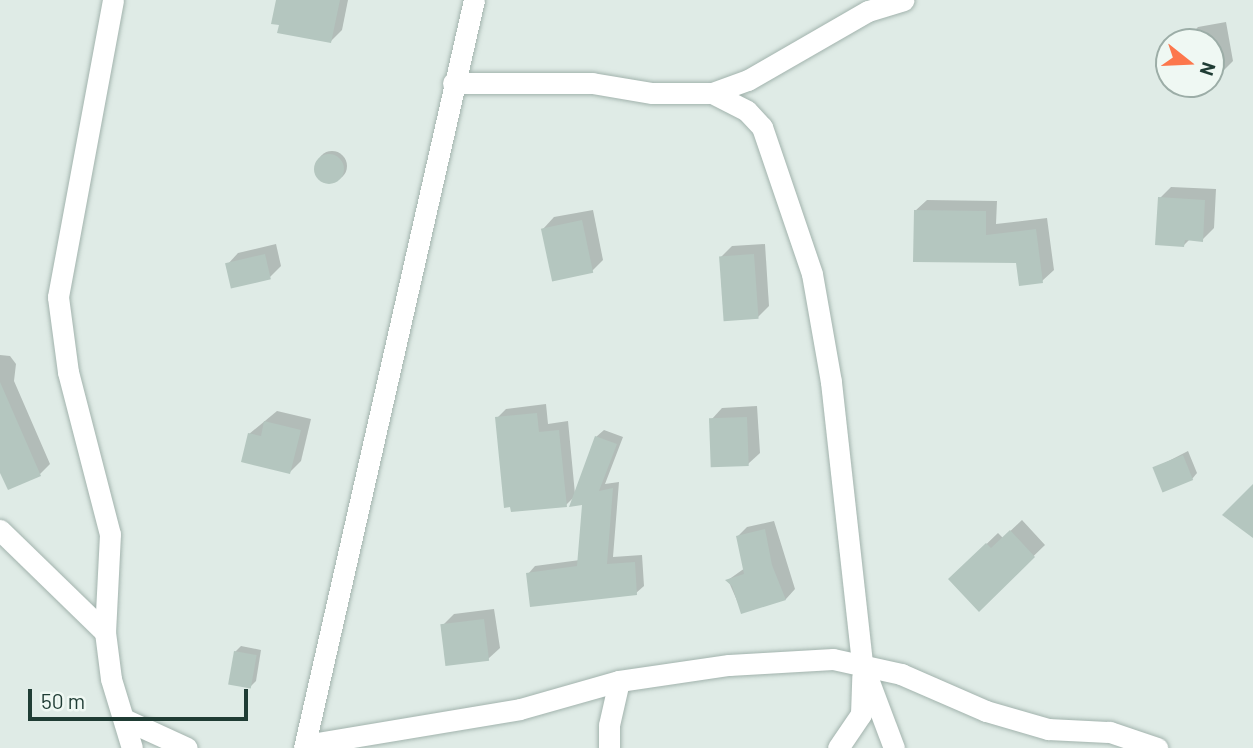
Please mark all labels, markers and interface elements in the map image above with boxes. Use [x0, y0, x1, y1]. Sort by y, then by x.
north arrow [1155, 28, 1225, 98]
text: N [1196, 59, 1221, 79]
scale bar [32, 674, 252, 718]
text: 50 m [41, 688, 85, 713]

